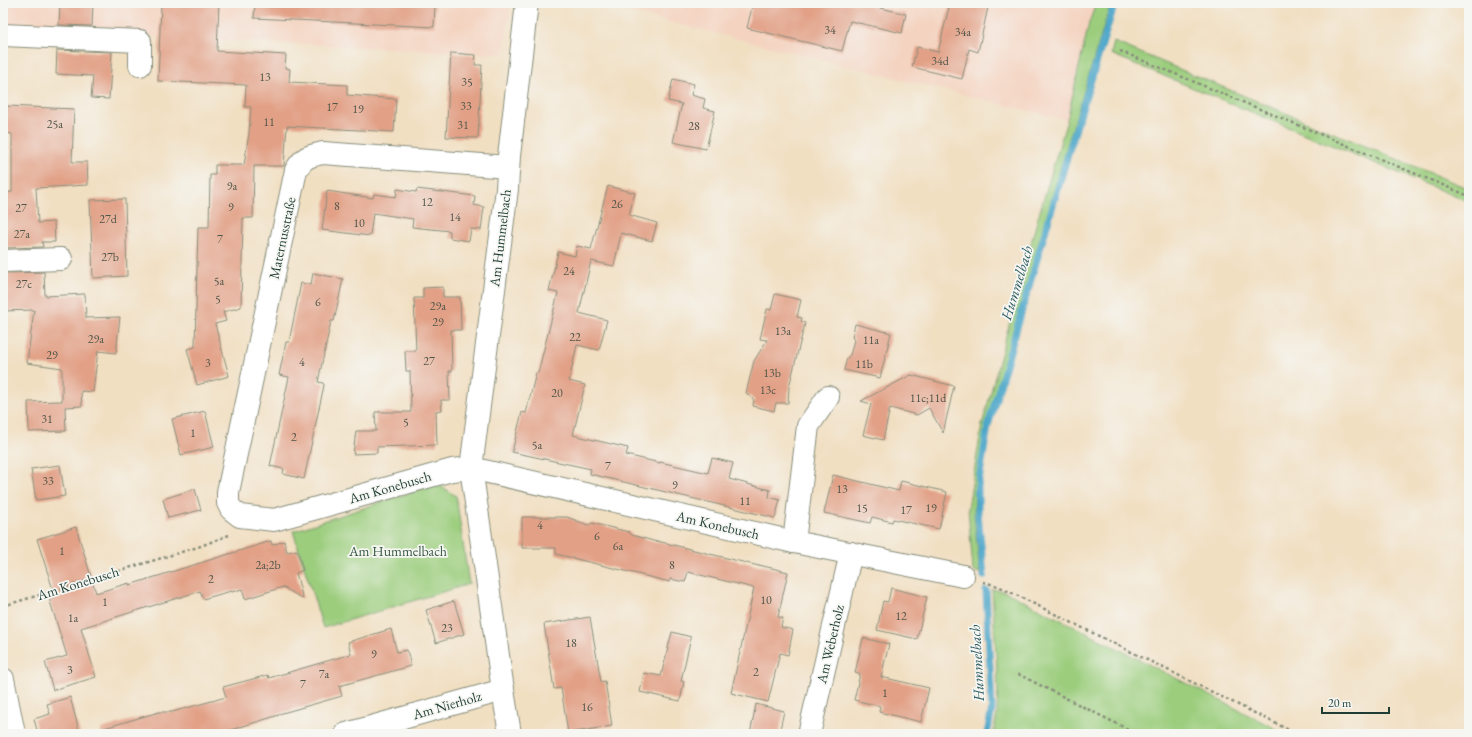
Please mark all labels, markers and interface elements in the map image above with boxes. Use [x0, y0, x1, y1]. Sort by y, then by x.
house number: 34 [824, 22, 836, 38]
house number: 34a [955, 24, 971, 40]
house number: 34d [931, 53, 950, 69]
house number: 13 [259, 69, 271, 85]
house number: 35 [461, 74, 473, 90]
house number: 33 [460, 98, 472, 114]
house number: 17 [326, 99, 338, 115]
house number: 19 [352, 101, 364, 117]
house number: 11 [263, 114, 275, 130]
house number: 25a [47, 116, 63, 132]
house number: 31 [457, 117, 469, 133]
house number: 28 [688, 118, 700, 134]
house number: 9a [227, 178, 237, 194]
street label: Am Hummelbach [485, 188, 515, 289]
house number: 12 [421, 194, 433, 210]
street label: Maternusstraße [265, 195, 300, 281]
house number: 26 [611, 196, 623, 212]
house number: 8 [334, 198, 340, 214]
house number: 9 [228, 199, 234, 215]
house number: 27 [15, 200, 27, 216]
house number: 14 [449, 209, 461, 225]
house number: 27d [99, 211, 118, 227]
house number: 10 [353, 215, 365, 231]
house number: 27a [14, 226, 30, 242]
house number: 7 [217, 231, 223, 247]
water label: Hummelbach [996, 243, 1037, 323]
house number: 27b [101, 249, 119, 265]
house number: 24 [563, 263, 575, 279]
house number: 5a [214, 273, 224, 289]
house number: 27c [16, 276, 32, 292]
house number: 5 [215, 291, 221, 307]
house number: 6 [315, 294, 321, 310]
house number: 29a [430, 298, 446, 314]
house number: 29 [432, 314, 444, 330]
house number: 13a [775, 323, 791, 339]
house number: 22 [569, 329, 581, 345]
house number: 29a [88, 331, 104, 347]
house number: 11a [863, 332, 879, 348]
house number: 29 [46, 347, 58, 363]
house number: 27 [423, 353, 435, 369]
house number: 4 [299, 354, 305, 370]
house number: 3 [205, 355, 211, 371]
house number: 11b [855, 356, 873, 372]
house number: 13b [763, 365, 781, 381]
house number: 13c [760, 382, 776, 398]
house number: 20 [551, 385, 563, 401]
house number: 11c;11d [910, 390, 947, 406]
house number: 31 [41, 411, 53, 427]
house number: 5 [403, 414, 409, 430]
house number: 1 [190, 425, 196, 441]
house number: 2 [291, 429, 297, 445]
house number: 5a [532, 437, 542, 453]
house number: 7 [605, 458, 611, 474]
street label: Am Konebusch [346, 467, 433, 508]
house number: 33 [42, 473, 54, 489]
house number: 9 [672, 477, 678, 493]
house number: 13 [836, 481, 848, 497]
house number: 11 [739, 493, 751, 509]
house number: 15 [856, 500, 868, 516]
house number: 19 [925, 500, 937, 516]
house number: 17 [900, 502, 912, 518]
street label: Am Konebusch [674, 506, 761, 543]
house number: 4 [537, 517, 543, 533]
house number: 6 [594, 528, 600, 544]
house number: 6a [613, 538, 623, 554]
park label: Am Hummelbach [348, 542, 447, 560]
house number: 1 [59, 543, 65, 559]
house number: 2a;2b [255, 557, 281, 573]
house number: 8 [669, 557, 675, 573]
street label: Am Konebusch [34, 562, 121, 604]
house number: 2 [208, 571, 214, 587]
house number: 10 [760, 592, 772, 608]
house number: 1 [102, 594, 108, 610]
street label: Am Weberholz [812, 602, 848, 686]
house number: 12 [895, 608, 907, 624]
house number: 1a [68, 610, 78, 626]
house number: 23 [441, 620, 453, 636]
water label: Hummelbach [965, 624, 988, 703]
house number: 18 [565, 635, 577, 651]
house number: 9 [371, 646, 377, 662]
house number: 3 [67, 662, 73, 678]
house number: 2 [753, 664, 759, 680]
house number: 7a [319, 666, 329, 682]
house number: 7 [300, 676, 306, 692]
house number: 1 [882, 685, 888, 701]
street label: Am Nierholz [410, 686, 484, 724]
scale bar [1322, 689, 1389, 715]
text: 20 m [1328, 695, 1352, 711]
house number: 16 [581, 699, 593, 715]

